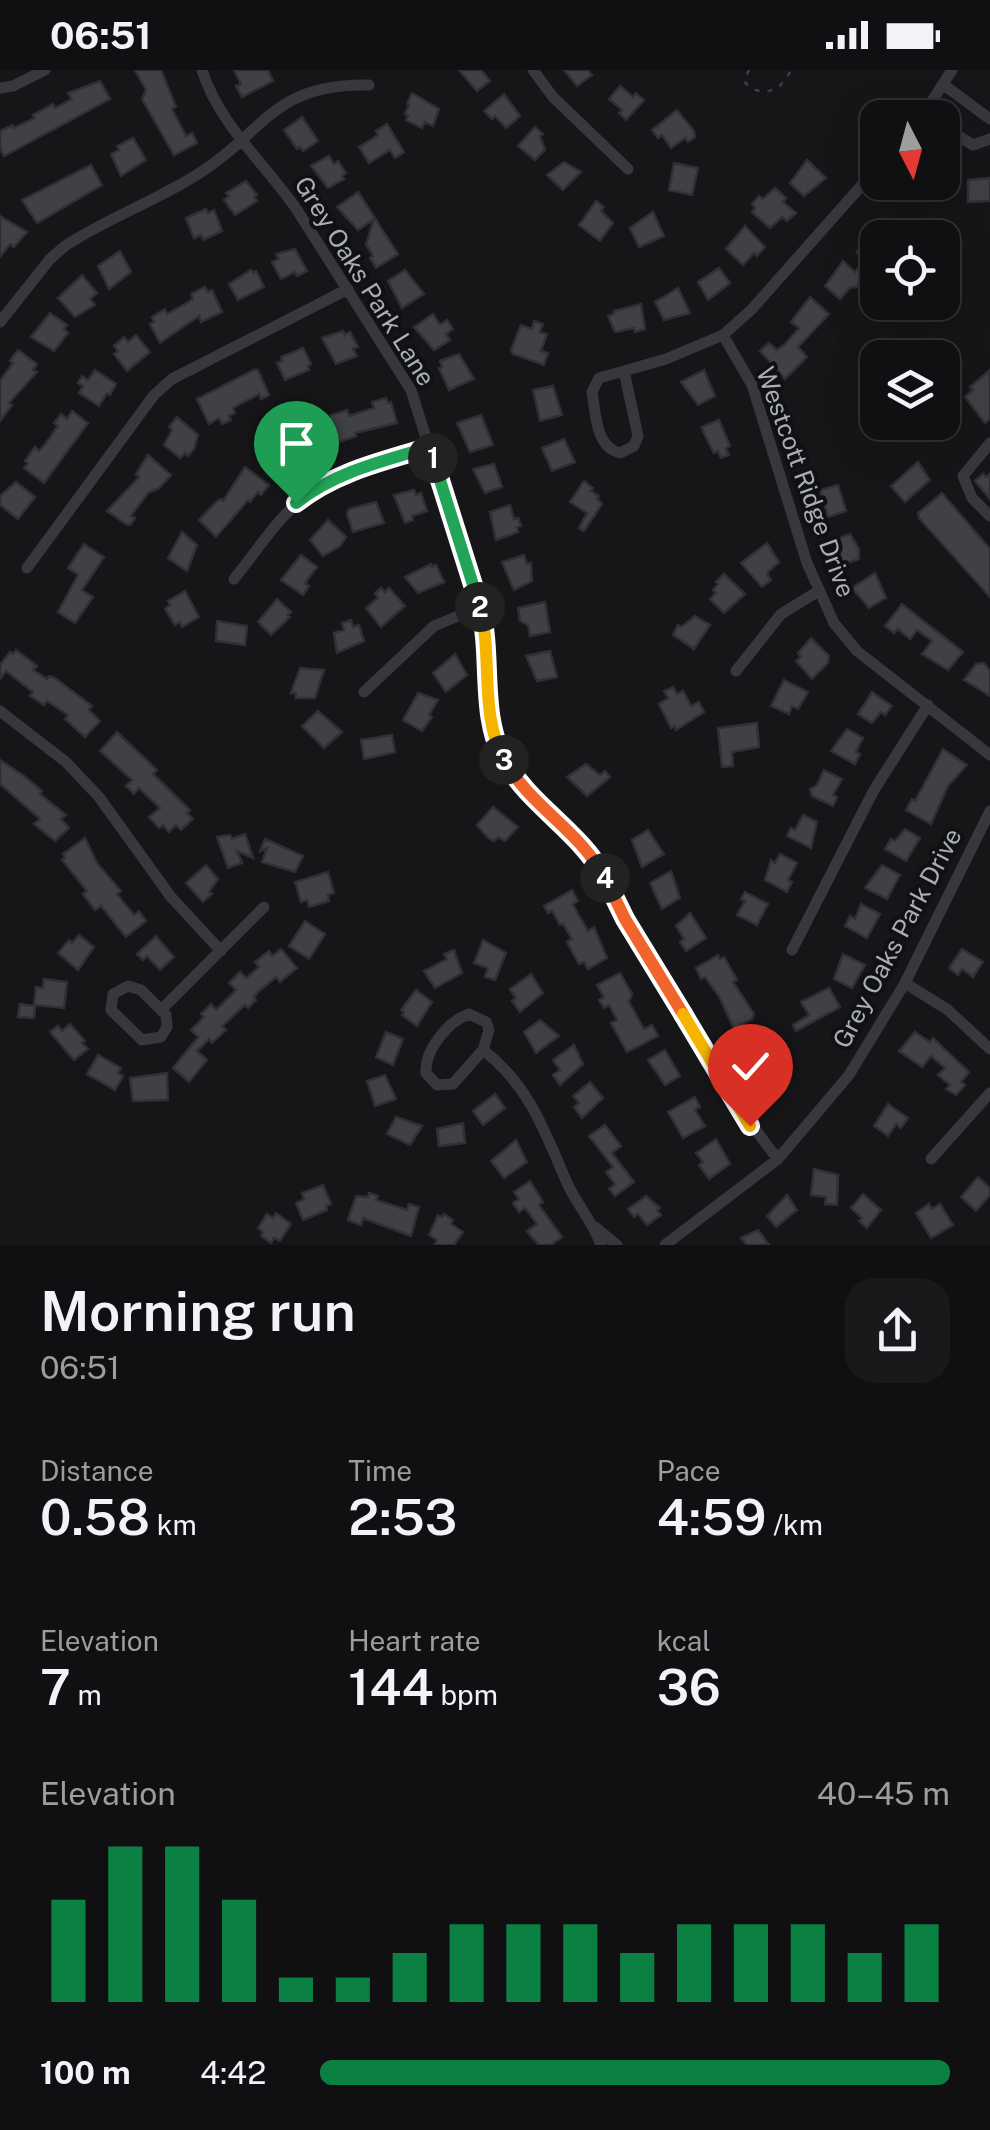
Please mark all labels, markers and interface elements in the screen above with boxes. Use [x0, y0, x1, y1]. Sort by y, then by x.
text: 06:51 [50, 13, 152, 58]
north arrow [860, 100, 960, 200]
map controls [860, 100, 960, 440]
street label: Grey Oaks Park Lane [288, 171, 442, 391]
button: locate [860, 220, 960, 320]
button: layers [860, 340, 960, 440]
street label: Westcott Ridge Drive [750, 363, 862, 601]
pin [254, 401, 339, 504]
icon: arrive [269, 416, 324, 471]
pin: 1 [408, 433, 458, 483]
text: 1 [427, 441, 439, 474]
pin: 2 [455, 582, 505, 632]
text: 2 [471, 590, 489, 623]
pin: 3 [479, 735, 529, 785]
text: 3 [495, 743, 513, 776]
street label: Grey Oaks Park Drive [826, 823, 968, 1053]
pin: 4 [580, 853, 630, 903]
text: 4 [596, 861, 614, 894]
pin [708, 1024, 793, 1127]
icon: check [723, 1039, 778, 1094]
button: share [845, 1278, 950, 1383]
text: Morning run [40, 1279, 356, 1343]
text: 06:51 [40, 1349, 120, 1386]
text: Distance [40, 1454, 154, 1487]
text: Time [348, 1454, 412, 1487]
text: Pace [657, 1454, 721, 1487]
text: 0.58 [40, 1487, 150, 1546]
text: 2:53 [348, 1487, 457, 1546]
text: 4:59 [657, 1487, 766, 1546]
text: km [150, 1508, 197, 1541]
text: /km [766, 1508, 823, 1541]
text: Elevation [40, 1624, 159, 1657]
text: Heart rate [348, 1624, 481, 1657]
text: kcal [657, 1624, 711, 1657]
text: 7 [40, 1657, 71, 1716]
text: 144 [348, 1657, 434, 1716]
text: 36 [657, 1657, 721, 1716]
text: m [71, 1678, 102, 1711]
text: bpm [434, 1678, 498, 1711]
text: Elevation [40, 1775, 176, 1812]
text: 40–45 m [817, 1775, 950, 1812]
text: 100 m [40, 2054, 131, 2091]
text: 4:42 [200, 2054, 266, 2091]

